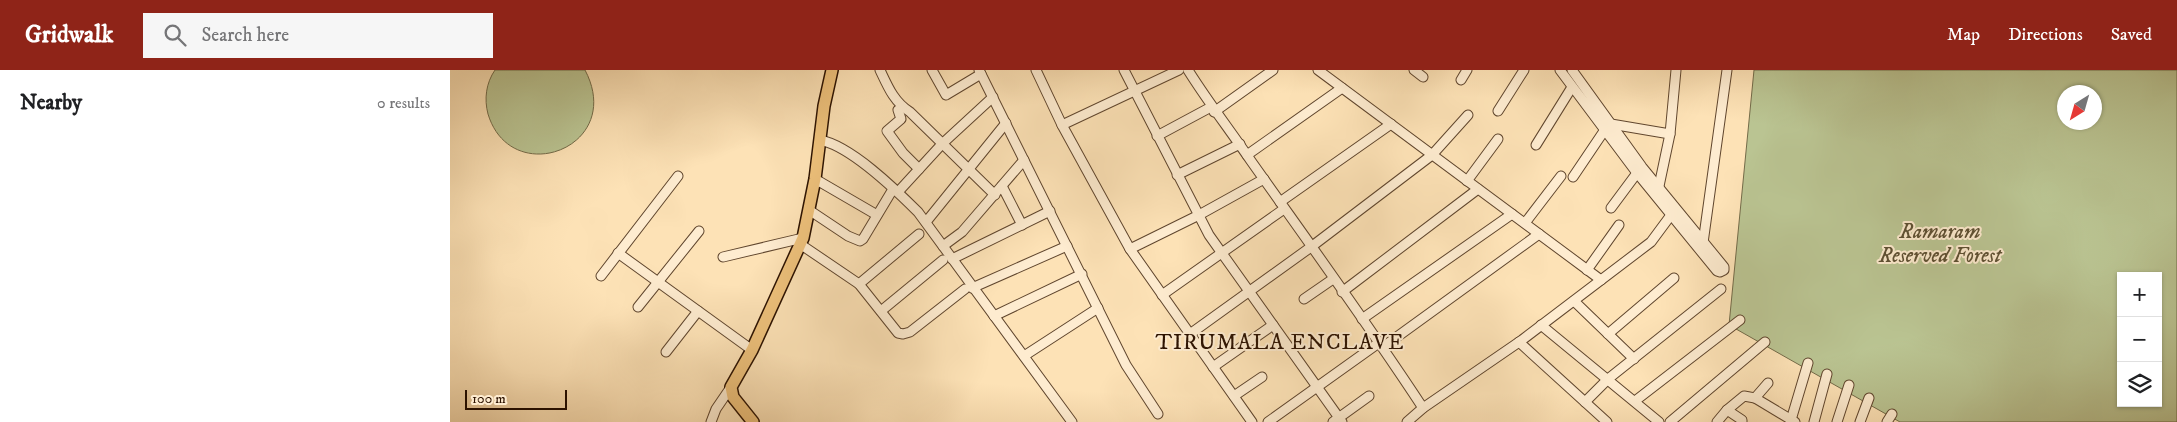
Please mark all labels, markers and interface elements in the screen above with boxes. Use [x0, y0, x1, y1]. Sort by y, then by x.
search box [143, 13, 493, 58]
text: Gridwalk [25, 20, 113, 50]
icon: search [161, 21, 189, 49]
text: Search here [201, 24, 289, 47]
text: Map [1947, 24, 1980, 46]
text: Directions [2008, 24, 2083, 46]
text: Saved [2111, 24, 2152, 46]
north arrow [2057, 85, 2102, 130]
text: Nearby [20, 90, 82, 116]
text: 0 results [377, 93, 430, 113]
park label: Ramaram Reserved Forest [1878, 219, 2003, 269]
map controls [2117, 272, 2162, 407]
button: + [2117, 272, 2162, 317]
button: − [2117, 317, 2162, 362]
district label: TIRUMALA ENCLAVE [1155, 329, 1405, 356]
button: layers [2117, 362, 2162, 407]
scale bar [465, 387, 568, 410]
text: 100 m [472, 390, 506, 408]

